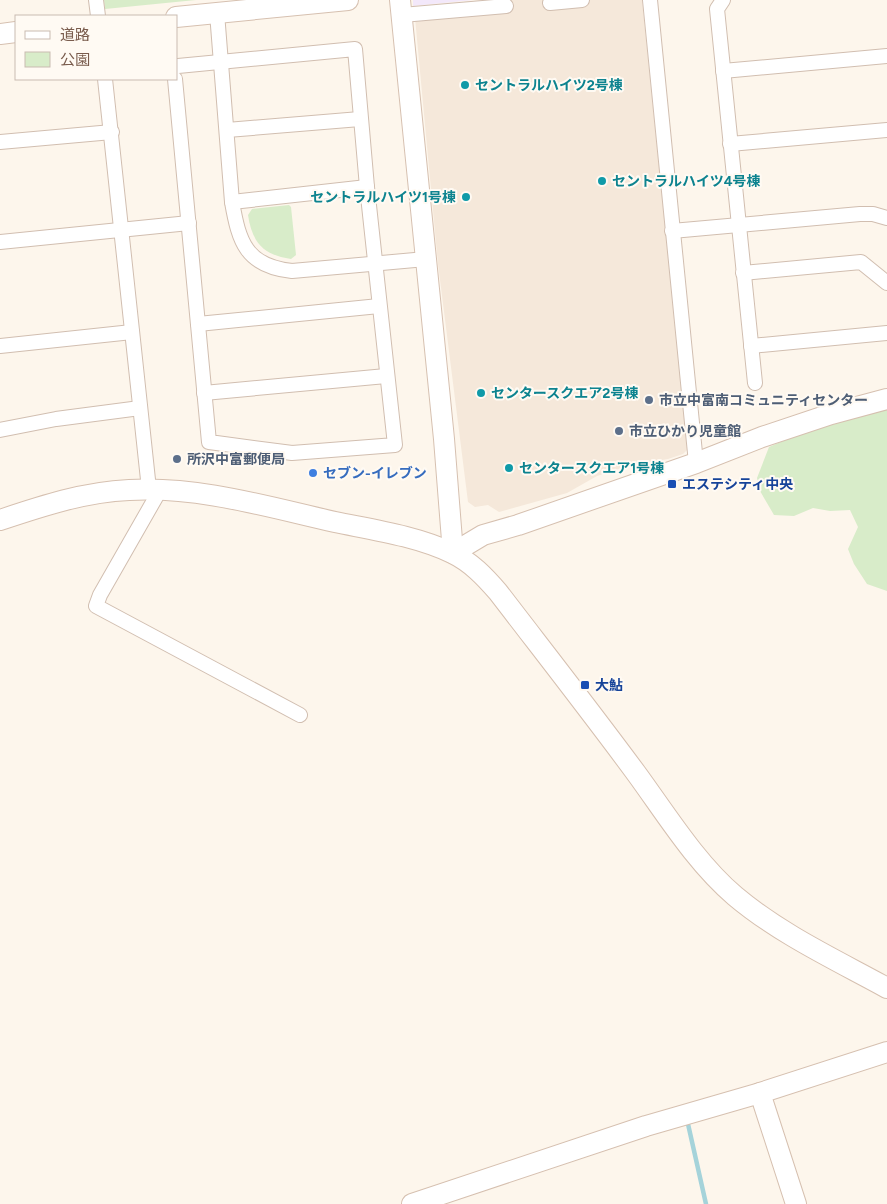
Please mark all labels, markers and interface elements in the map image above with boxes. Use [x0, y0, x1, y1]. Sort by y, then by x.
legend [15, 15, 178, 80]
text: 道路 [60, 26, 90, 44]
text: 公園 [60, 51, 90, 69]
place label: セントラルハイツ2号棟 [475, 77, 623, 94]
marker: セントラルハイツ2号棟 [459, 79, 471, 91]
place label: セントラルハイツ4号棟 [612, 173, 761, 190]
marker: セントラルハイツ4号棟 [596, 175, 608, 187]
place label: セントラルハイツ1号棟 [310, 189, 456, 206]
marker: セントラルハイツ1号棟 [460, 191, 472, 203]
place label: センタースクエア2号棟 [491, 385, 638, 402]
marker: センタースクエア2号棟 [475, 387, 487, 399]
place label: 市立中富南コミュニティセンター [659, 392, 868, 409]
marker: 市立中富南コミュニティセンター [643, 394, 655, 406]
place label: 市立ひかり児童館 [629, 423, 741, 440]
marker: 市立ひかり児童館 [613, 425, 625, 437]
place label: 所沢中富郵便局 [187, 451, 285, 468]
marker: 所沢中富郵便局 [171, 453, 183, 465]
place label: センタースクエア1号棟 [519, 460, 664, 477]
marker: センタースクエア1号棟 [503, 462, 515, 474]
place label: セブン-イレブン [323, 465, 427, 482]
marker: セブン-イレブン [307, 467, 319, 479]
place label: エステシティ中央 [682, 476, 793, 493]
marker: エステシティ中央 [666, 478, 678, 490]
place label: 大鮎 [595, 677, 623, 694]
marker: 大鮎 [579, 679, 591, 691]

